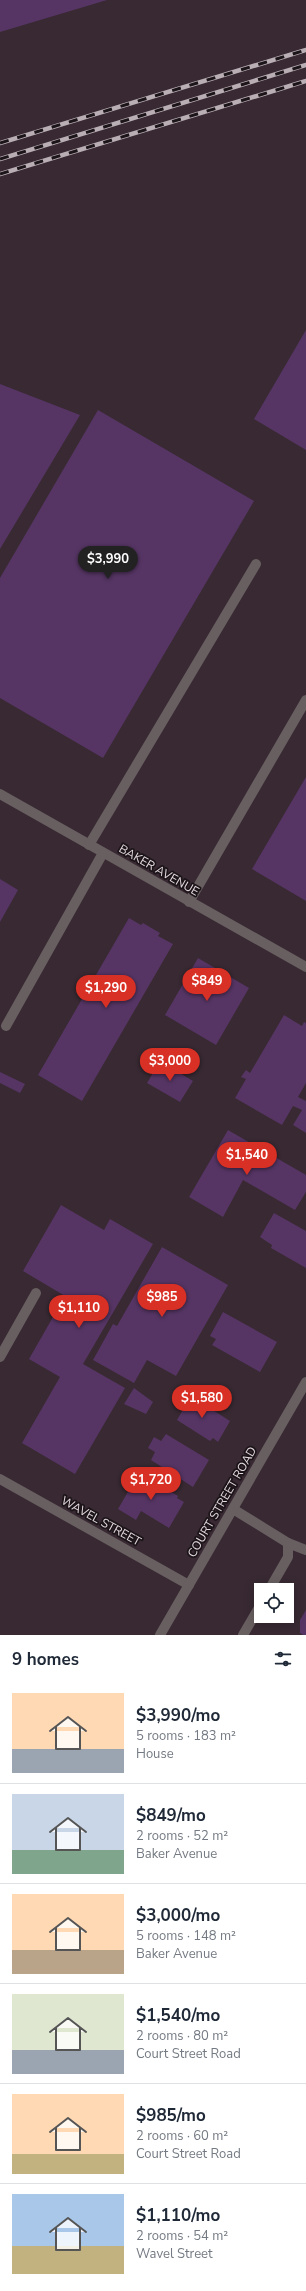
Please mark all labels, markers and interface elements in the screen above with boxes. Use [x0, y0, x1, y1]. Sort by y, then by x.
pin: $3,990 [75, 546, 141, 580]
text: $3,990 [87, 550, 129, 568]
street label: BAKER AVENUE [116, 840, 202, 900]
pin: $849 [183, 968, 231, 1002]
text: $849 [191, 972, 223, 990]
pin: $1,290 [73, 975, 139, 1009]
text: $1,290 [85, 979, 127, 997]
pin: $3,000 [137, 1048, 203, 1082]
text: $3,000 [149, 1052, 191, 1070]
pin: $1,540 [214, 1142, 280, 1176]
text: $1,540 [226, 1146, 268, 1164]
pin: $985 [138, 1284, 186, 1318]
text: $985 [146, 1288, 178, 1306]
pin: $1,110 [46, 1295, 112, 1329]
text: $1,110 [58, 1299, 100, 1317]
pin: $1,580 [169, 1385, 235, 1419]
text: $1,580 [181, 1389, 223, 1407]
street label: COURT STREET ROAD [184, 1444, 260, 1560]
pin: $1,720 [118, 1467, 184, 1501]
text: $1,720 [130, 1471, 172, 1489]
street label: WAVEL STREET [58, 1492, 144, 1550]
map controls [254, 1583, 294, 1623]
button: locate [254, 1583, 294, 1623]
text: 9 homes [12, 1648, 79, 1671]
icon: filters [272, 1648, 294, 1670]
text: $3,990/mo [136, 1704, 220, 1727]
icon: home [44, 1709, 92, 1757]
text: 5 rooms · 183 m² [136, 1727, 236, 1745]
text: House [136, 1745, 174, 1763]
text: $849/mo [136, 1804, 206, 1827]
icon: home [44, 1810, 92, 1858]
text: 2 rooms · 52 m² [136, 1827, 228, 1845]
text: Baker Avenue [136, 1845, 217, 1863]
text: $3,000/mo [136, 1904, 220, 1927]
icon: home [44, 1910, 92, 1958]
text: 5 rooms · 148 m² [136, 1927, 236, 1945]
text: Baker Avenue [136, 1945, 217, 1963]
text: $1,540/mo [136, 2004, 220, 2027]
icon: home [44, 2010, 92, 2058]
text: 2 rooms · 80 m² [136, 2027, 228, 2045]
text: Court Street Road [136, 2045, 241, 2063]
text: $985/mo [136, 2104, 206, 2127]
icon: home [44, 2110, 92, 2158]
text: 2 rooms · 60 m² [136, 2127, 228, 2145]
text: Court Street Road [136, 2145, 241, 2163]
text: $1,110/mo [136, 2204, 220, 2227]
icon: home [44, 2210, 92, 2258]
text: 2 rooms · 54 m² [136, 2227, 228, 2245]
text: Wavel Street [136, 2245, 213, 2263]

